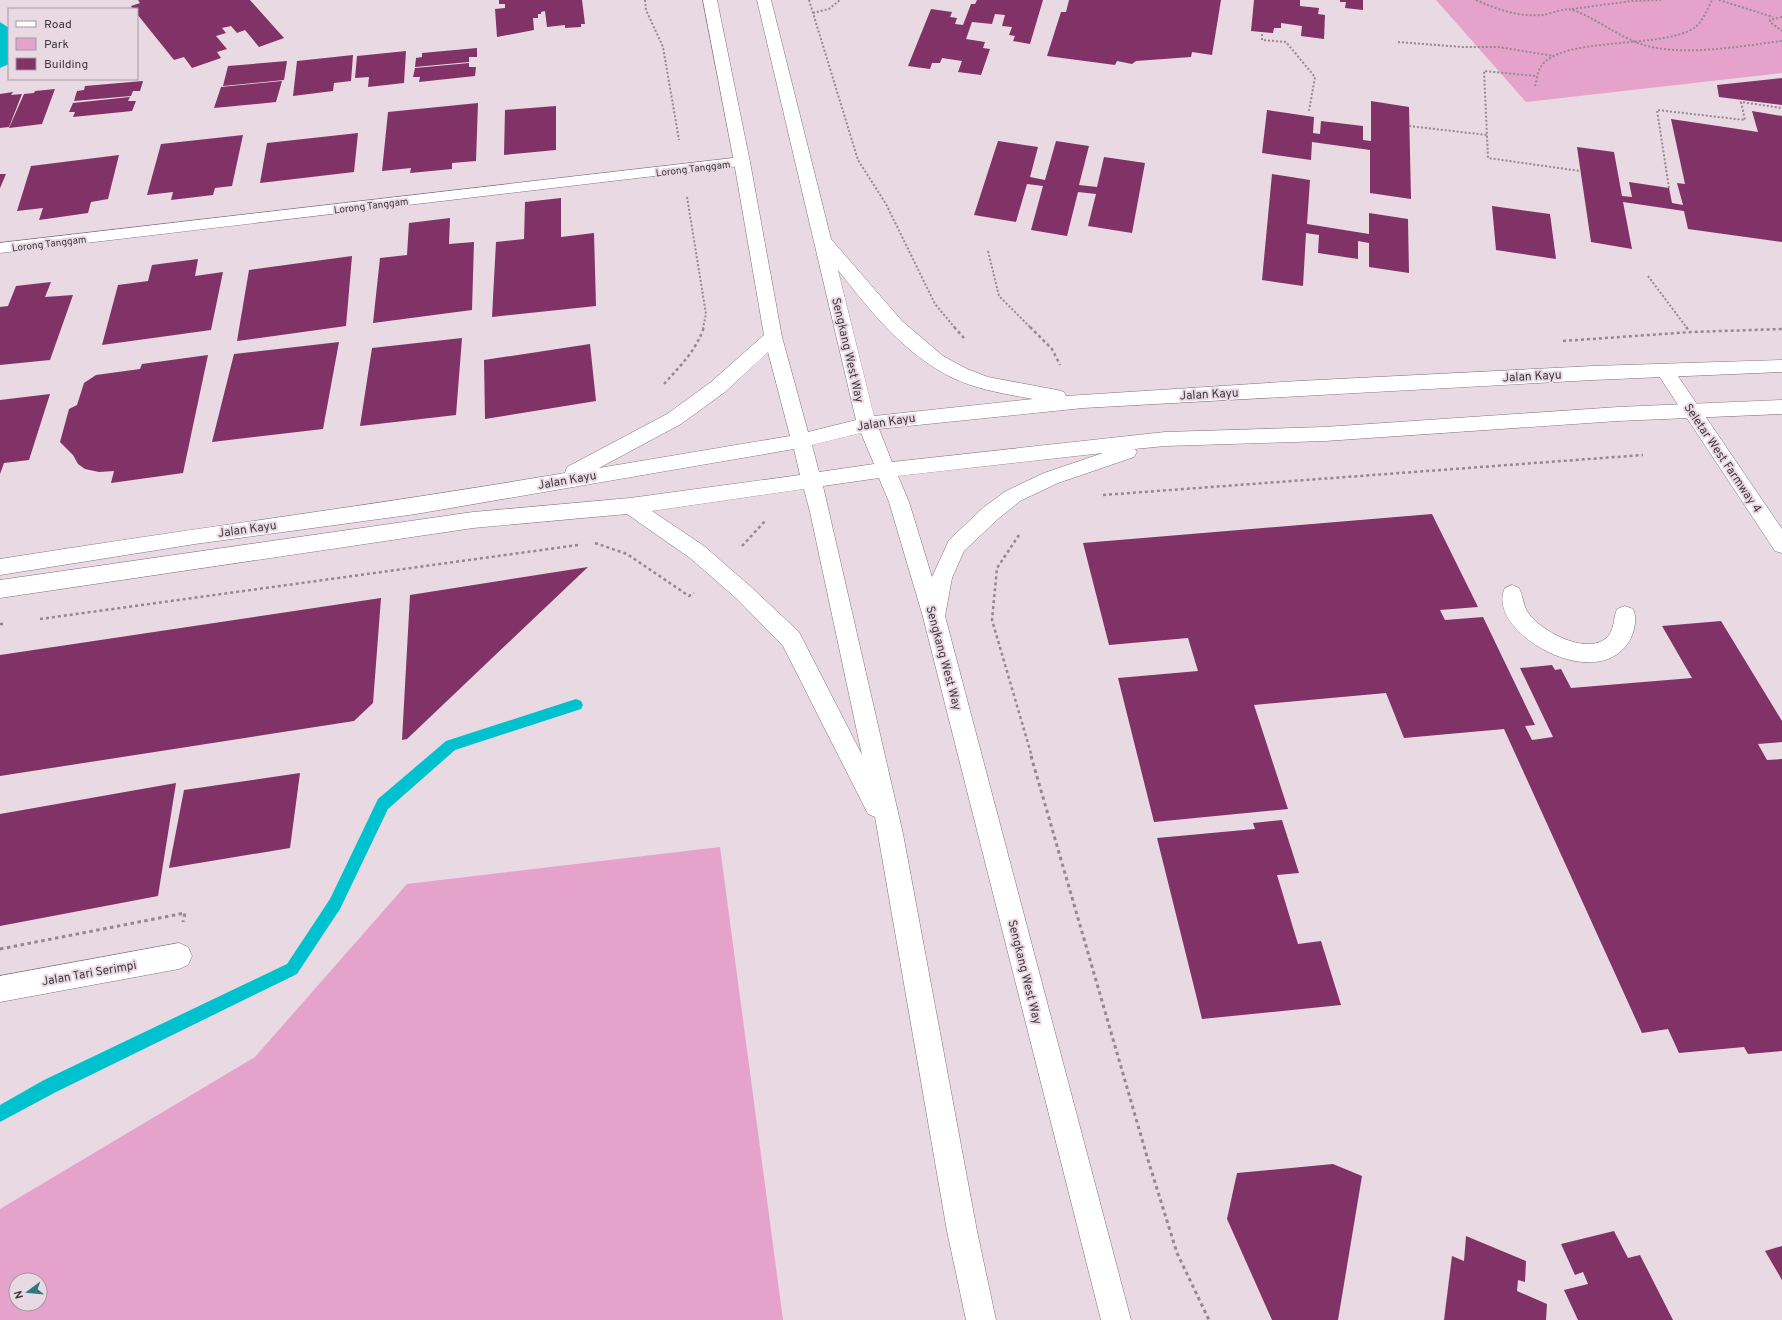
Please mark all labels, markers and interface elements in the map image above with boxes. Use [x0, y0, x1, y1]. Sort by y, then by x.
legend [8, 8, 138, 80]
text: Road [44, 17, 72, 33]
text: Park [44, 37, 69, 53]
text: Building [44, 57, 88, 73]
street label: Lorong Tanggam [655, 158, 731, 181]
street label: Lorong Tanggam [333, 195, 409, 218]
street label: Lorong Tanggam [11, 233, 87, 256]
street label: Sengkang West Way [827, 296, 867, 404]
street label: Jalan Kayu [1502, 367, 1562, 387]
street label: Jalan Kayu [1179, 385, 1239, 405]
street label: Seletar West Farmway 4 [1680, 401, 1765, 516]
street label: Jalan Kayu [856, 410, 917, 436]
street label: Jalan Kayu [537, 468, 598, 494]
street label: Jalan Kayu [217, 518, 278, 542]
street label: Sengkang West Way [921, 604, 965, 712]
street label: Sengkang West Way [1003, 918, 1045, 1026]
street label: Jalan Tari Serimpi [40, 958, 138, 990]
north arrow [8, 1272, 48, 1312]
text: N [12, 1289, 27, 1300]

